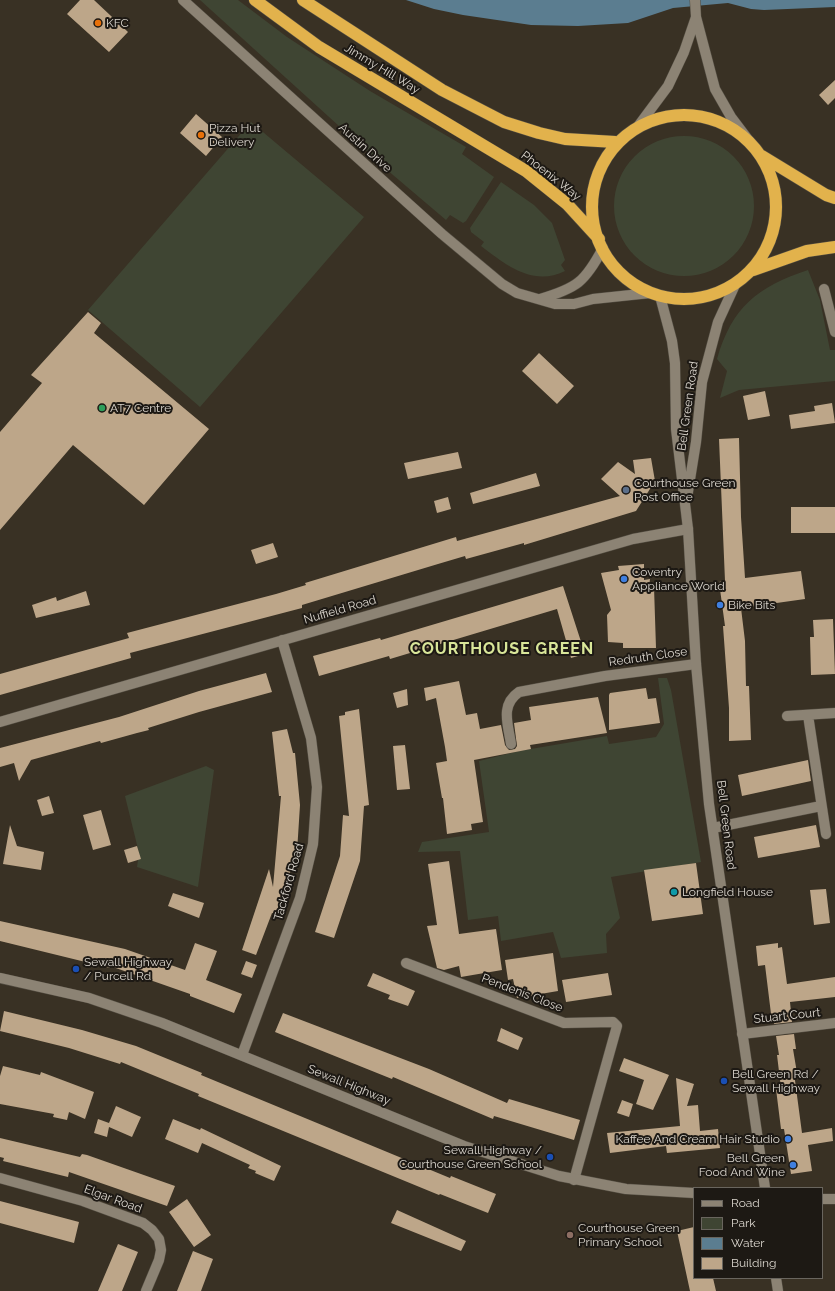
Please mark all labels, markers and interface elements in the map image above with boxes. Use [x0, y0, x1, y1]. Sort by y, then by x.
place label: KFC [106, 16, 129, 30]
marker: KFC [93, 18, 103, 28]
street label: Jimmy Hill Way [342, 41, 422, 97]
street label: Austin Drive [336, 120, 394, 176]
place label: Pizza Hut Delivery [209, 121, 260, 149]
marker: Pizza Hut Delivery [196, 130, 206, 140]
street label: Phoenix Way [518, 148, 584, 204]
street label: Bell Green Road [675, 360, 701, 452]
place label: AT7 Centre [110, 401, 171, 415]
marker: AT7 Centre [97, 403, 107, 413]
place label: Courthouse Green Post Office [634, 476, 736, 504]
marker: Courthouse Green Post Office [621, 485, 631, 495]
place label: Coventry Appliance World [632, 565, 725, 593]
marker: Coventry Appliance World [619, 574, 629, 584]
street label: Nuffield Road [302, 593, 378, 627]
place label: Bike Bits [728, 598, 775, 612]
marker: Bike Bits [715, 600, 725, 610]
district label: COURTHOUSE GREEN [410, 639, 594, 659]
street label: Redruth Close [608, 644, 688, 670]
street label: Bell Green Road [713, 779, 739, 871]
street label: Tackford Road [271, 842, 307, 922]
place label: Longfield House [682, 885, 773, 899]
marker: Longfield House [669, 887, 679, 897]
place label: Sewall Highway / Purcell Rd [84, 955, 172, 983]
marker: Sewall Highway / Purcell Rd [71, 964, 81, 974]
street label: Pendenis Close [479, 971, 565, 1015]
street label: Stuart Court [753, 1005, 821, 1027]
street label: Sewall Highway [305, 1062, 393, 1108]
place label: Bell Green Rd / Sewall Highway [732, 1067, 820, 1095]
marker: Bell Green Rd / Sewall Highway [719, 1076, 729, 1086]
place label: Kaffee And Cream Hair Studio [616, 1132, 780, 1146]
marker: Kaffee And Cream Hair Studio [783, 1134, 793, 1144]
place label: Sewall Highway / Courthouse Green School [399, 1143, 542, 1171]
place label: Bell Green Food And Wine [699, 1151, 785, 1179]
marker: Sewall Highway / Courthouse Green School [545, 1152, 555, 1162]
marker: Bell Green Food And Wine [788, 1160, 798, 1170]
street label: Elgar Road [82, 1182, 144, 1216]
legend [693, 1187, 823, 1279]
text: Road [731, 1196, 760, 1210]
text: Park [731, 1216, 756, 1230]
place label: Courthouse Green Primary School [578, 1221, 680, 1249]
marker: Courthouse Green Primary School [565, 1230, 575, 1240]
text: Water [731, 1236, 765, 1250]
text: Building [731, 1256, 777, 1270]

